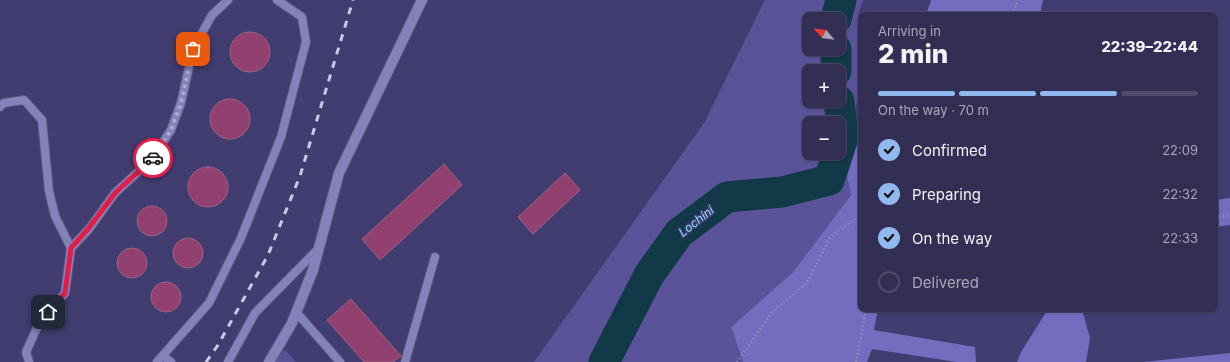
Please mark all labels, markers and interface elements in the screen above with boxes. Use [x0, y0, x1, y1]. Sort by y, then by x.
north arrow [802, 12, 846, 56]
map controls [802, 12, 846, 160]
text: Arriving in [878, 23, 941, 39]
pin [176, 32, 210, 66]
text: 22:39–22:44 [1101, 37, 1198, 56]
icon: bag [182, 38, 204, 60]
text: 2 min [878, 38, 948, 69]
button: + [802, 64, 846, 108]
text: On the way · 70 m [878, 102, 989, 118]
button: − [802, 116, 846, 160]
courier [133, 138, 173, 178]
icon: check [878, 139, 900, 161]
text: Confirmed [912, 141, 987, 160]
text: 22:09 [1162, 142, 1198, 158]
icon: car [142, 147, 164, 169]
icon: check [878, 183, 900, 205]
text: Preparing [912, 185, 981, 204]
text: 22:32 [1162, 186, 1198, 202]
water label: Lochini [675, 202, 718, 239]
icon: check [878, 227, 900, 249]
text: On the way [912, 229, 992, 248]
text: 22:33 [1162, 230, 1198, 246]
text: Delivered [912, 273, 979, 292]
pin [31, 295, 65, 329]
icon: home [37, 301, 59, 323]

